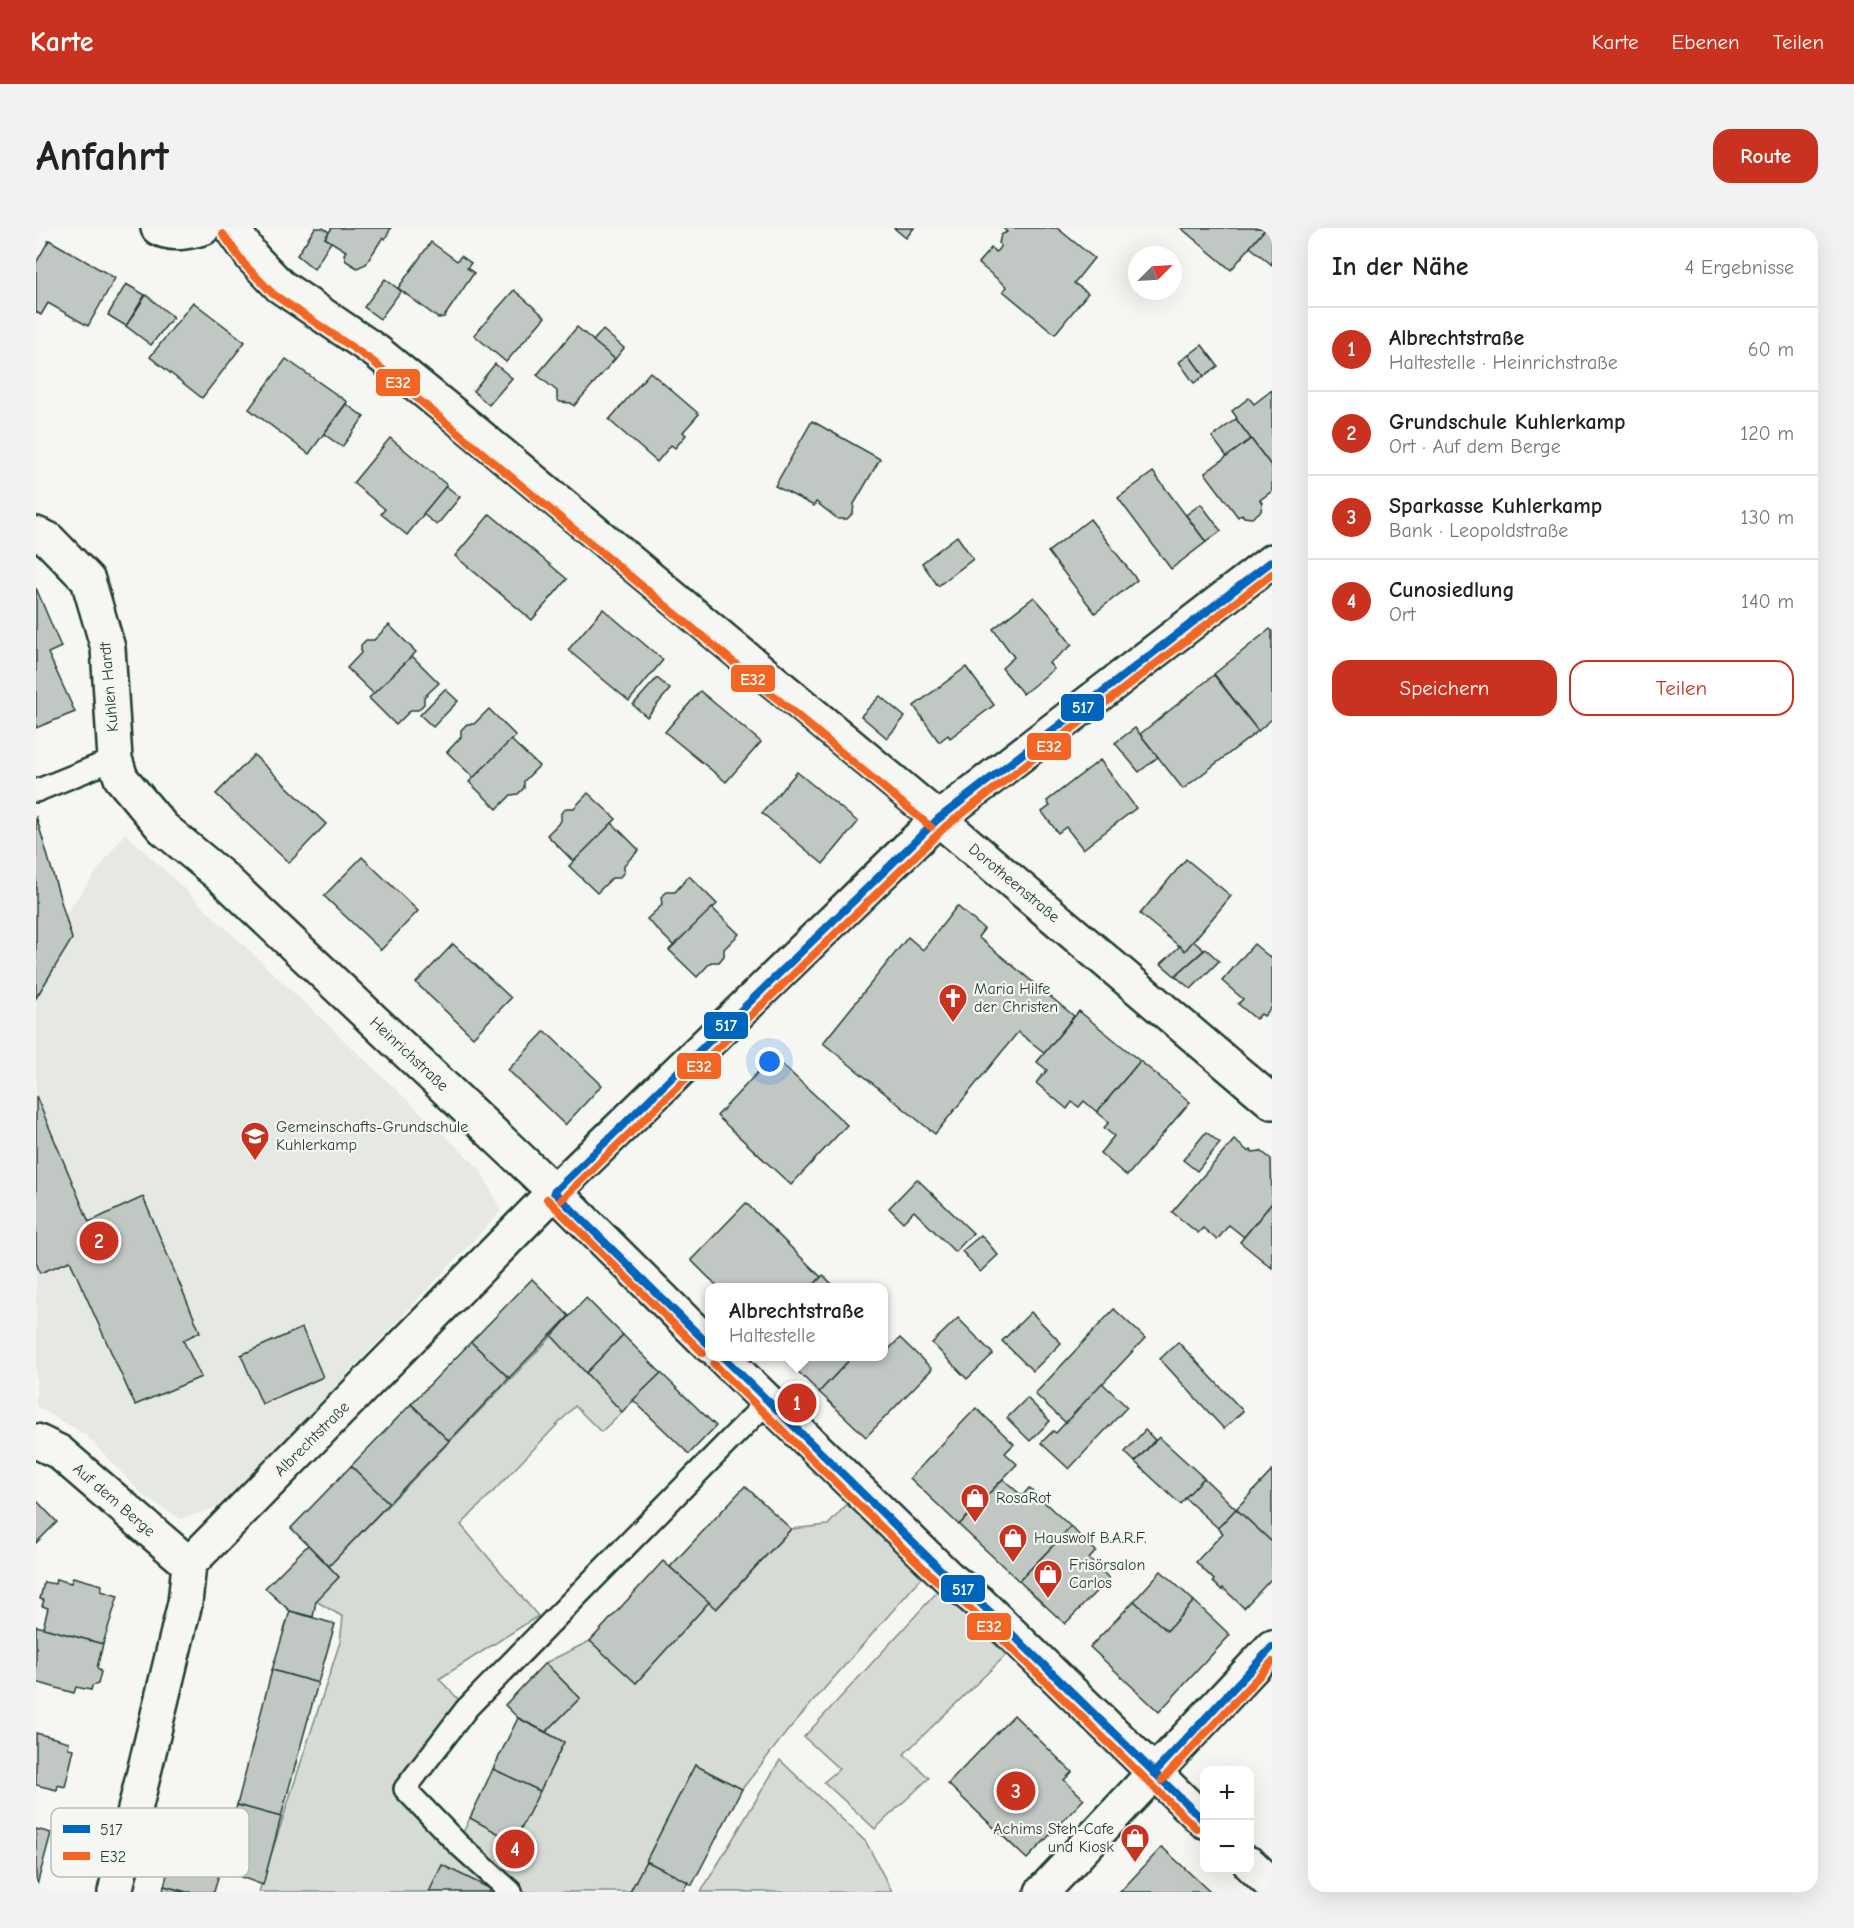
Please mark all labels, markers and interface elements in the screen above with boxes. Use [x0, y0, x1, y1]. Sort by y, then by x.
text: Karte [30, 26, 94, 58]
text: Karte [1592, 30, 1639, 54]
text: Ebenen [1672, 30, 1740, 54]
text: Teilen [1773, 30, 1824, 54]
button: Route [1713, 129, 1818, 183]
text: Anfahrt [36, 132, 169, 181]
north arrow [1128, 246, 1182, 300]
text: In der Nähe [1332, 252, 1469, 282]
text: 4 Ergebnisse [1685, 256, 1794, 279]
text: Albrechtstraße [1389, 325, 1524, 351]
text: 1 [1348, 338, 1355, 361]
text: 60 m [1748, 338, 1794, 361]
text: Haltestelle · Heinrichstraße [1389, 351, 1618, 374]
line badge: E32 [375, 368, 421, 397]
text: E32 [385, 374, 411, 392]
text: Grundschule Kuhlerkamp [1389, 409, 1626, 435]
text: 2 [1347, 422, 1356, 445]
text: 120 m [1740, 422, 1794, 445]
text: Ort · Auf dem Berge [1389, 435, 1561, 458]
text: Sparkasse Kuhlerkamp [1389, 493, 1602, 519]
text: 3 [1347, 506, 1356, 529]
text: 130 m [1741, 506, 1794, 529]
text: Bank · Leopoldstraße [1389, 519, 1568, 542]
text: Cunosiedlung [1389, 577, 1515, 603]
text: 4 [1347, 590, 1356, 613]
text: 140 m [1741, 590, 1794, 613]
text: Ort [1389, 603, 1416, 626]
street label: Kuhlen Hardt [96, 641, 122, 733]
button: Speichern [1332, 660, 1557, 716]
button: Teilen [1569, 660, 1794, 716]
line badge: E32 [730, 664, 776, 693]
text: E32 [740, 671, 766, 689]
line badge: 517 [1060, 693, 1105, 722]
text: 517 [1072, 699, 1095, 717]
line badge: E32 [1026, 732, 1072, 761]
text: E32 [1036, 738, 1062, 756]
street label: Dorotheenstraße [965, 840, 1063, 926]
place label: Maria Hilfe der Christen [974, 980, 1058, 1016]
church icon: Maria Hilfe der Christen [937, 982, 969, 1024]
line badge: 517 [703, 1011, 749, 1040]
street label: Heinrichstraße [366, 1013, 452, 1095]
text: 517 [715, 1017, 738, 1035]
your location [755, 1047, 784, 1076]
line badge: E32 [676, 1052, 722, 1080]
text: E32 [686, 1058, 712, 1076]
place label: Gemeinschafts-Grundschule Kuhlerkamp [276, 1118, 468, 1154]
school or university icon: Gemeinschafts-Grundschule Kuhlerkamp [239, 1120, 271, 1162]
pin: 2 [80, 1218, 118, 1264]
popup [705, 1283, 888, 1361]
text: Albrechtstraße [729, 1298, 864, 1324]
text: Haltestelle [729, 1324, 815, 1347]
pin: 1 [778, 1380, 816, 1426]
street label: Albrechtstraße [271, 1398, 353, 1480]
street label: Auf dem Berge [69, 1460, 159, 1540]
shop icon: RosaRot [959, 1482, 991, 1524]
place label: RosaRot [996, 1489, 1051, 1507]
shop icon: Hauswolf B.A.R.F. [997, 1522, 1029, 1564]
place label: Hauswolf B.A.R.F. [1034, 1529, 1147, 1547]
place label: Frisörsalon Carlos [1069, 1556, 1145, 1592]
shop icon: Frisörsalon Carlos [1032, 1558, 1064, 1600]
line badge: 517 [940, 1574, 986, 1603]
text: 517 [952, 1581, 975, 1599]
line badge: E32 [966, 1612, 1012, 1641]
text: E32 [976, 1618, 1002, 1636]
map controls [1200, 1766, 1254, 1874]
button: + [1200, 1766, 1254, 1820]
pin: 3 [996, 1768, 1036, 1814]
legend [51, 1808, 249, 1877]
place label: Achims Steh-Cafe und Kiosk [993, 1820, 1114, 1856]
button: − [1200, 1820, 1254, 1874]
text: 517 [100, 1821, 123, 1839]
shop icon: Achims Steh-Cafe und Kiosk [1119, 1822, 1151, 1864]
pin: 4 [496, 1826, 534, 1872]
text: E32 [100, 1848, 126, 1866]

